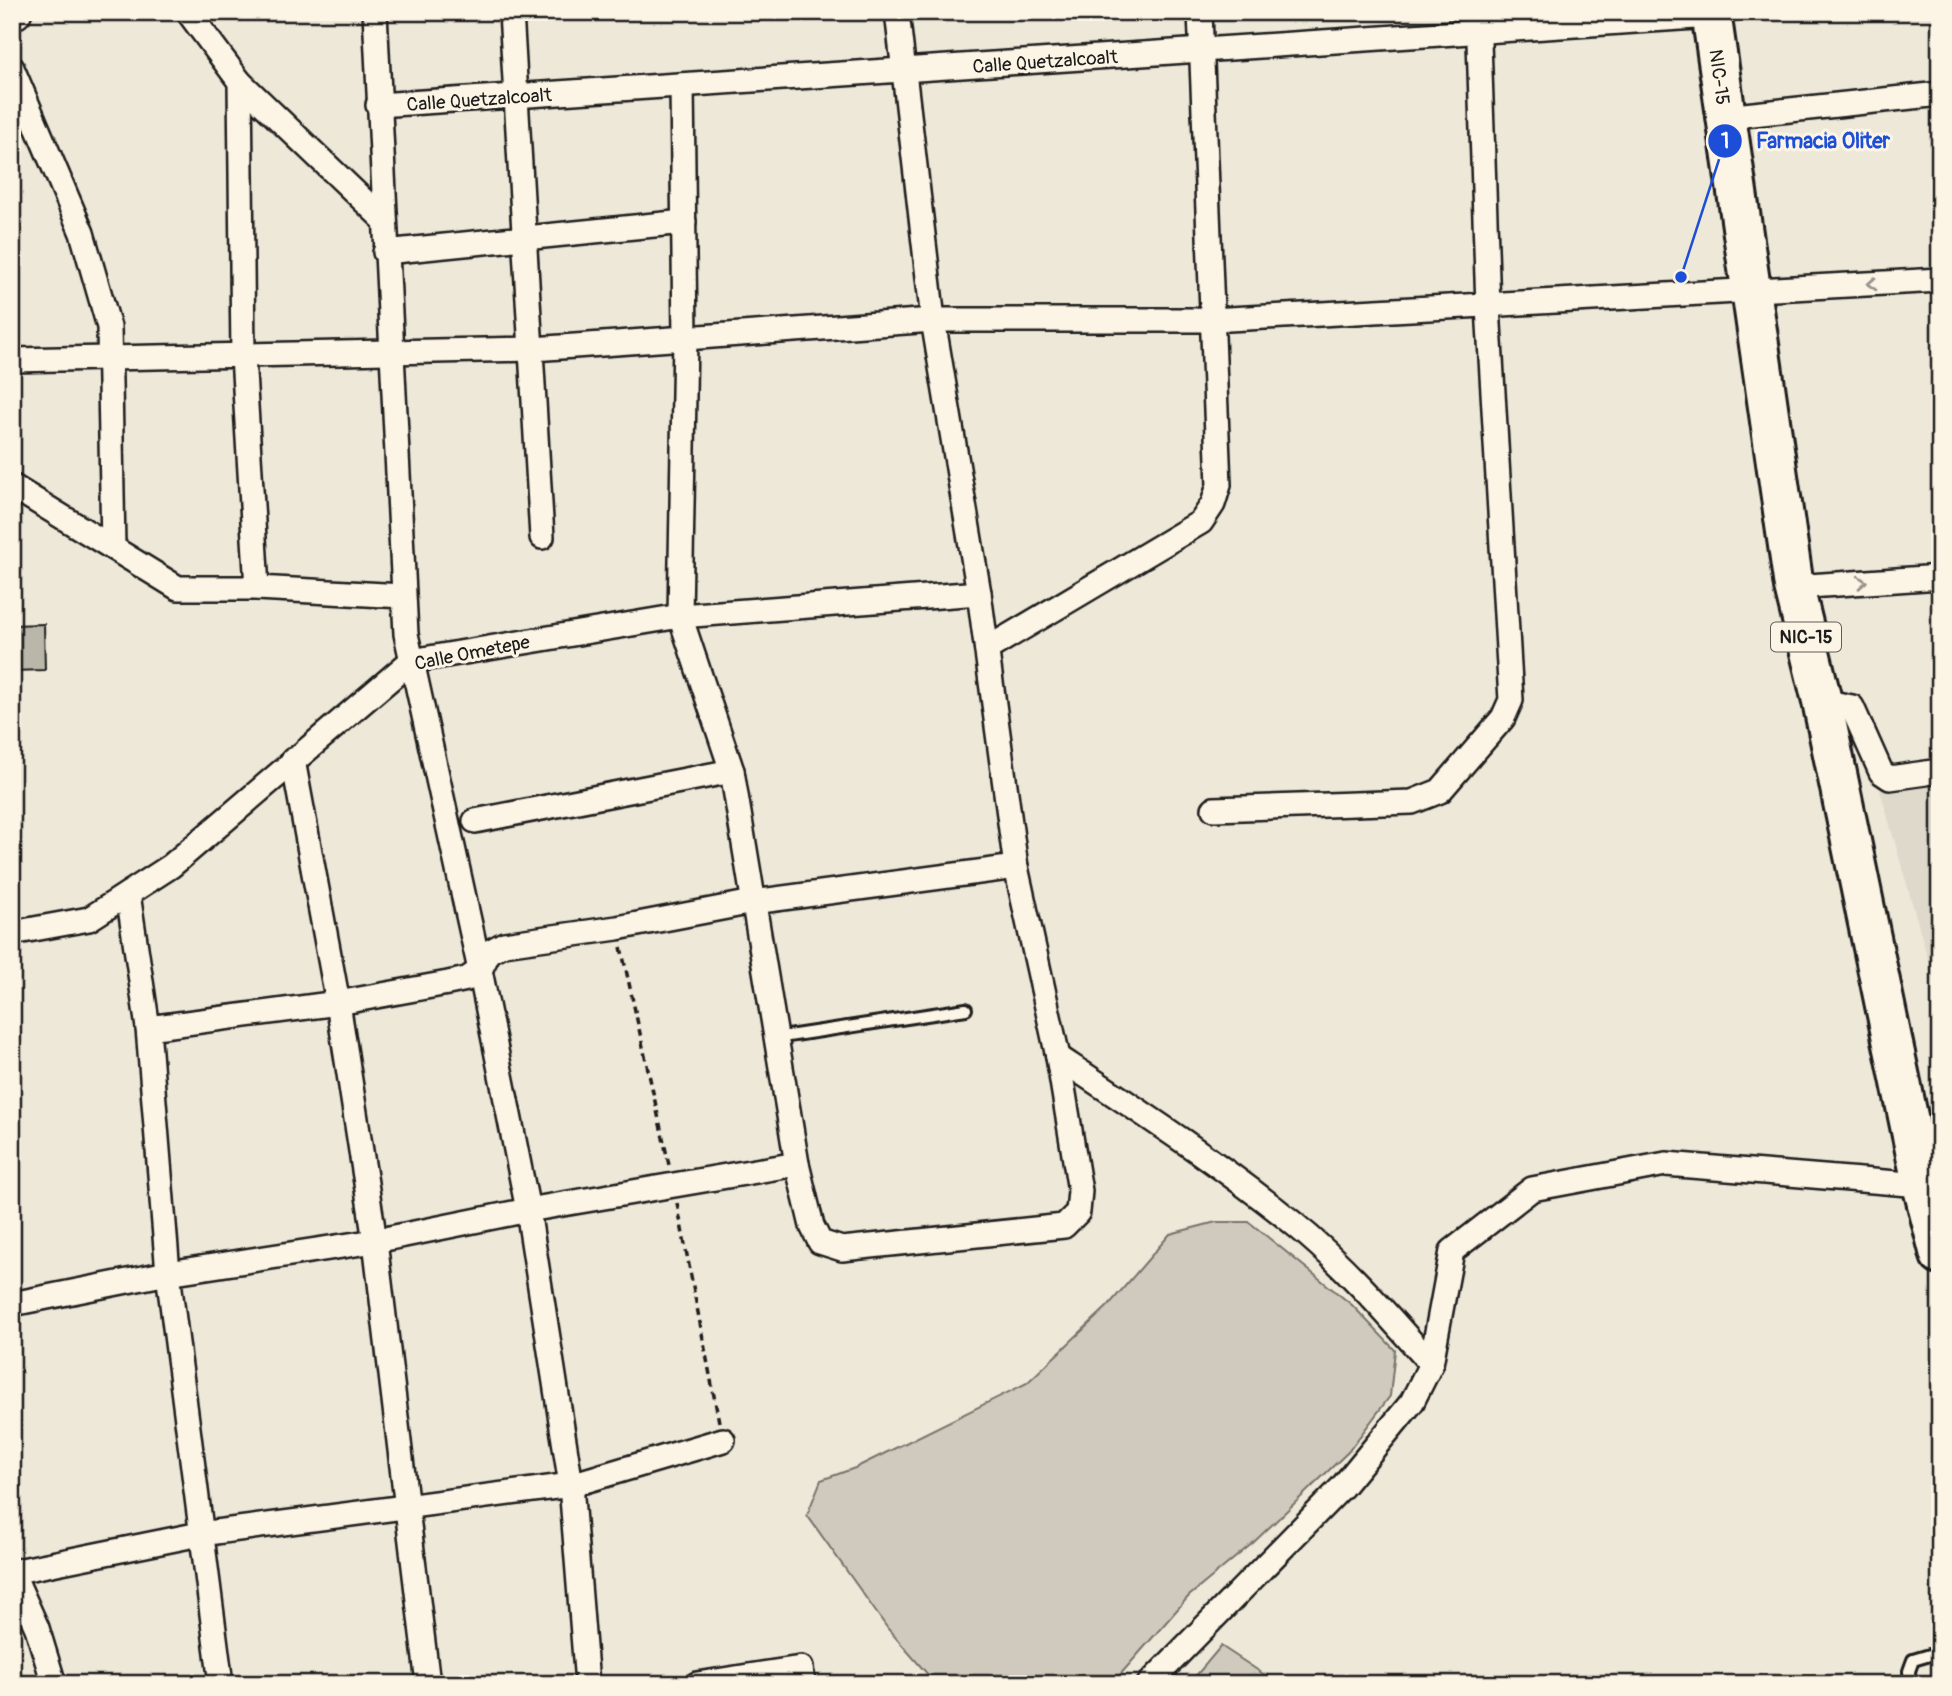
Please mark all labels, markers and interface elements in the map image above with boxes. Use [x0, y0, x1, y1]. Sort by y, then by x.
street label: Calle Quetzalcoalt [972, 45, 1119, 79]
street label: NIC-15 [1703, 48, 1735, 106]
street label: Calle Quetzalcoalt [406, 83, 553, 117]
callout: Farmacia Oliter [1707, 120, 1904, 162]
text: 1 [1721, 128, 1729, 155]
text: Farmacia Oliter [1756, 128, 1891, 155]
one-way arrow [1866, 276, 1877, 291]
one-way arrow [1856, 575, 1867, 590]
road number: NIC-15 [1771, 622, 1841, 652]
street label: Calle Ometepe [413, 630, 532, 676]

